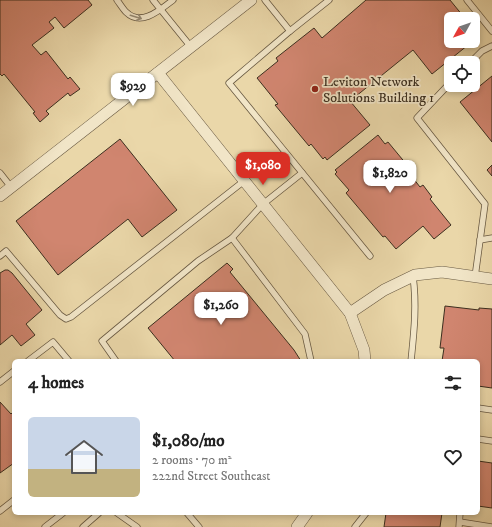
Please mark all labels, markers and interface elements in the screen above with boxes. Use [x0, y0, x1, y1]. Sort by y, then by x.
north arrow [444, 12, 480, 48]
map controls [444, 12, 480, 92]
one-way arrow [130, 14, 143, 21]
button: locate [444, 56, 480, 92]
pin: $929 [109, 73, 157, 107]
place label: Leviton Network Solutions Building 1 [323, 73, 434, 107]
text: $929 [120, 78, 146, 94]
marker: Leviton Network Solutions Building 1 [310, 84, 320, 94]
pin: $1,080 [230, 152, 296, 186]
text: $1,080 [245, 157, 281, 173]
pin: $1,820 [357, 160, 423, 194]
text: $1,820 [372, 165, 408, 181]
pin: $1,260 [188, 292, 254, 326]
text: $1,260 [203, 297, 239, 313]
text: 4 homes [28, 372, 84, 394]
icon: filters [442, 372, 464, 394]
text: $1,080/mo [152, 430, 225, 452]
icon: home [60, 433, 108, 481]
icon: heart [442, 446, 464, 468]
text: 2 rooms · 70 m² [152, 452, 232, 468]
text: 222nd Street Southeast [152, 468, 271, 484]

